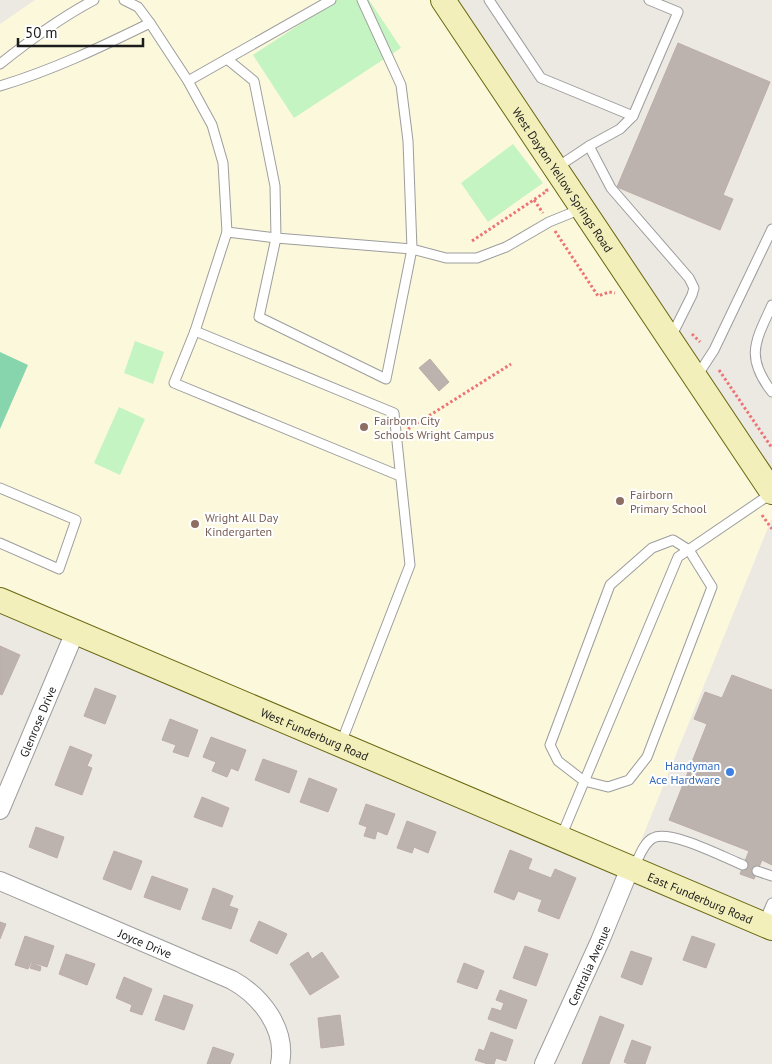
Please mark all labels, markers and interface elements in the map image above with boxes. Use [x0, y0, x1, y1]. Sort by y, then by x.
scale bar [18, 15, 142, 47]
text: 50 m [25, 23, 58, 42]
street label: West Dayton Yellow Springs Road [509, 104, 617, 255]
place label: Fairborn City Schools Wright Campus [374, 413, 494, 442]
marker: Fairborn City Schools Wright Campus [358, 421, 370, 433]
place label: Fairborn Primary School [630, 487, 707, 516]
marker: Fairborn Primary School [614, 495, 626, 507]
place label: Wright All Day Kindergarten [205, 510, 279, 539]
marker: Wright All Day Kindergarten [189, 518, 201, 530]
street label: Glenrose Drive [16, 684, 59, 759]
street label: West Funderburg Road [258, 704, 371, 763]
place label: Handyman Ace Hardware [649, 758, 720, 787]
marker: Handyman Ace Hardware [724, 766, 736, 778]
street label: East Funderburg Road [646, 869, 755, 927]
street label: Centralia Avenue [564, 923, 613, 1008]
street label: Joyce Drive [115, 925, 174, 961]

